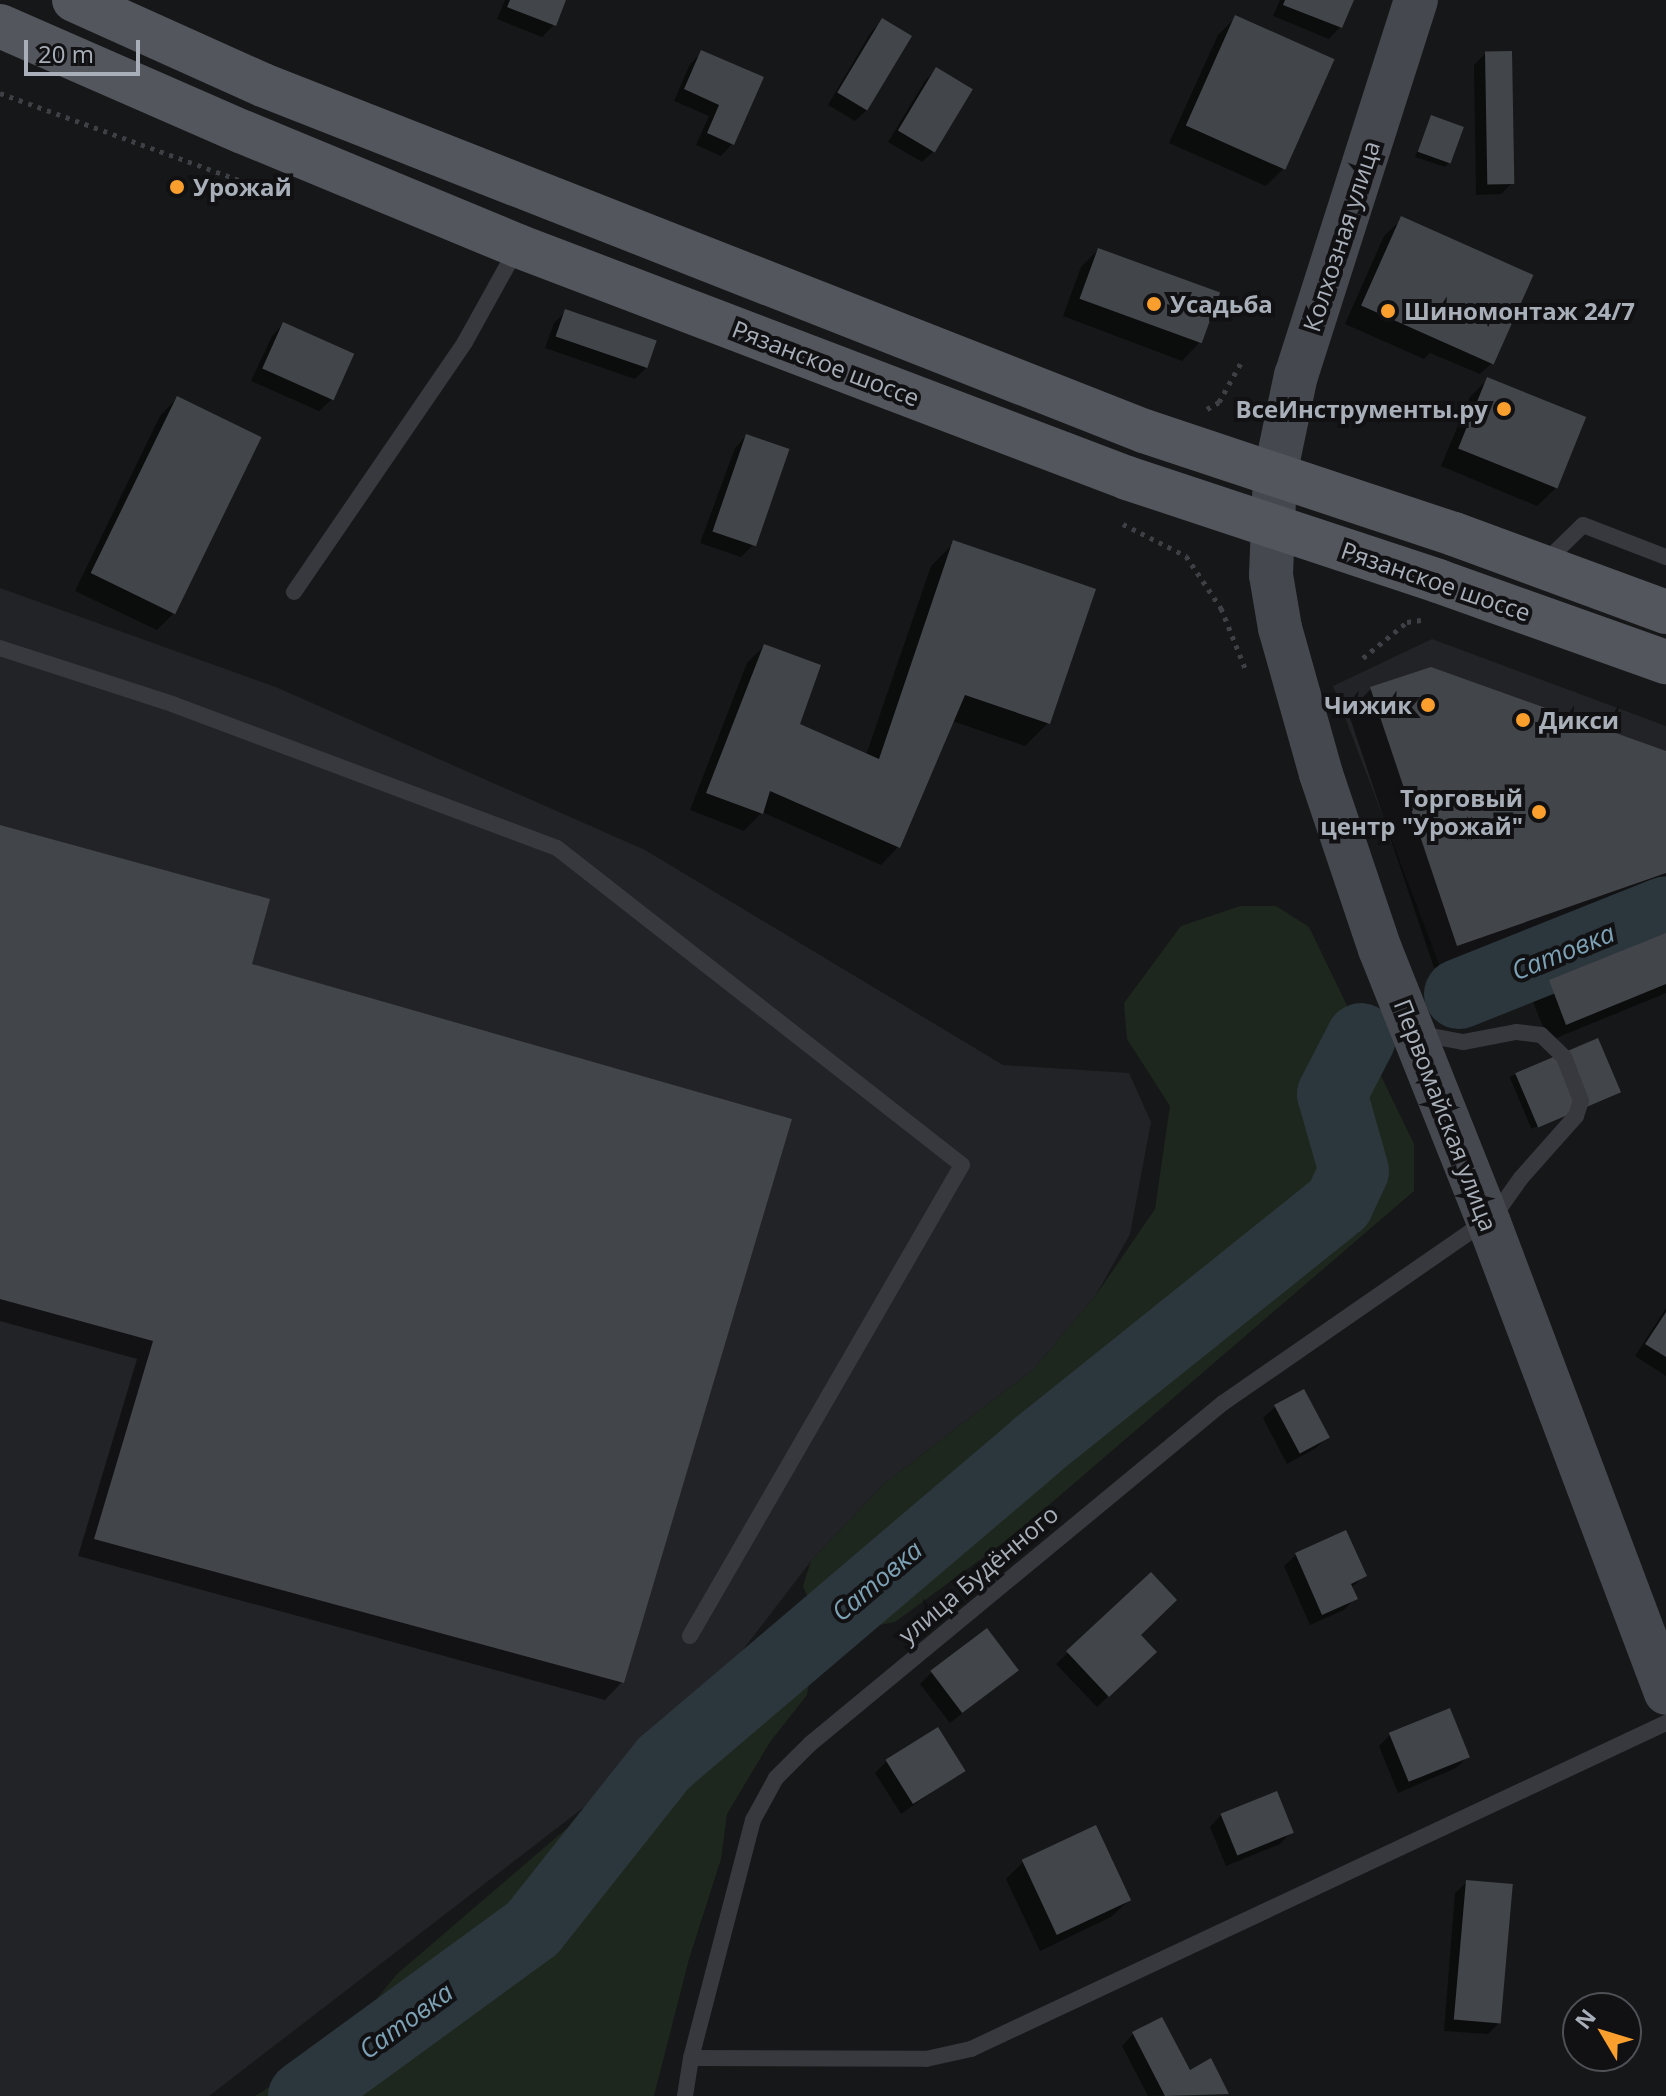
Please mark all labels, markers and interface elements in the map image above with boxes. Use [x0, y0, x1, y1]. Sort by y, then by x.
scale bar [28, 24, 144, 74]
text: 20 m [38, 37, 94, 70]
street label: Колхозная улица [1297, 137, 1385, 335]
place label: Урожай [193, 173, 292, 201]
marker: Урожай [168, 178, 186, 196]
place label: Усадьба [1170, 290, 1273, 318]
marker: Усадьба [1145, 295, 1163, 313]
place label: Шиномонтаж 24/7 [1404, 297, 1635, 325]
marker: Шиномонтаж 24/7 [1379, 302, 1397, 320]
street label: Рязанское шоссе [728, 314, 924, 412]
place label: ВсеИнструменты.ру [1236, 395, 1488, 423]
marker: ВсеИнструменты.ру [1495, 400, 1513, 418]
street label: Рязанское шоссе [1338, 535, 1534, 627]
place label: Чижик [1324, 691, 1412, 719]
marker: Чижик [1419, 696, 1437, 714]
place label: Дикси [1539, 706, 1619, 734]
marker: Дикси [1514, 711, 1532, 729]
place label: Торговый центр "Урожай" [1320, 784, 1523, 840]
marker: Торговый центр "Урожай" [1530, 803, 1548, 821]
water label: Сатовка [1507, 917, 1619, 987]
street label: Первомайская улица [1388, 995, 1504, 1235]
street label: улица Будённого [892, 1499, 1064, 1649]
water label: Сатовка [825, 1534, 929, 1628]
water label: Сатовка [353, 1977, 459, 2065]
north arrow [1562, 1992, 1642, 2072]
text: N [1567, 2002, 1602, 2035]

